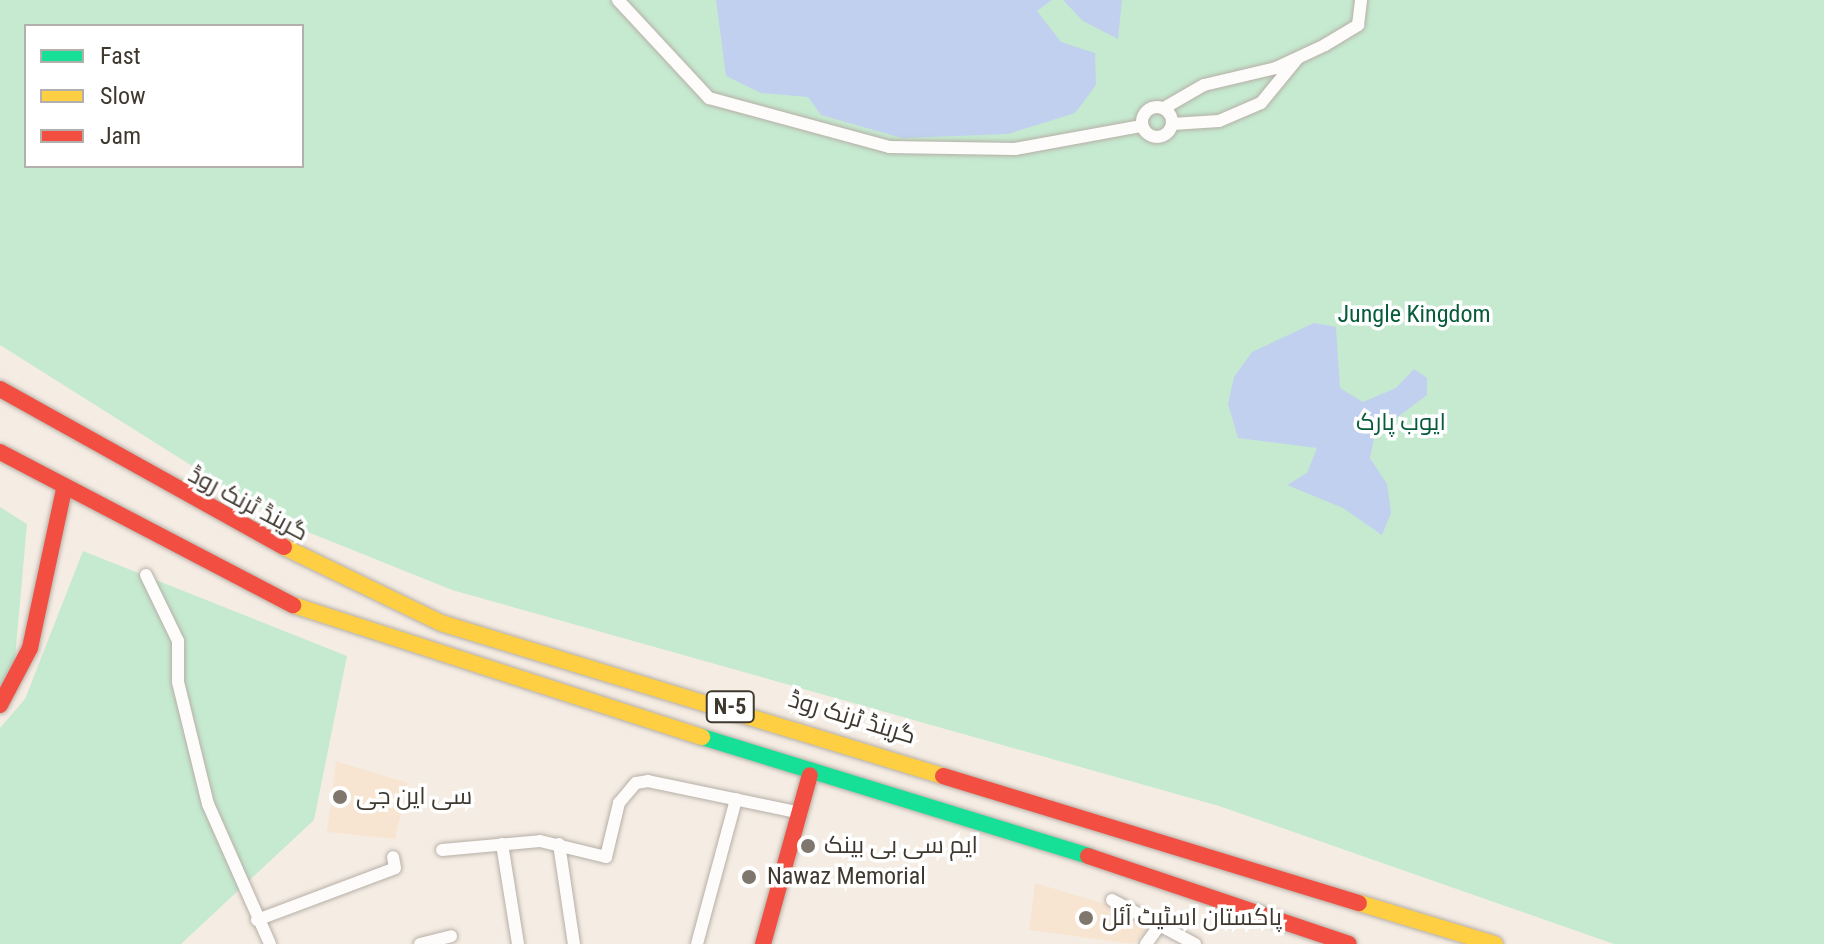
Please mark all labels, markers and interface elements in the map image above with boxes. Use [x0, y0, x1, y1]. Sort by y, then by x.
legend [24, 24, 304, 168]
text: Fast [100, 42, 141, 70]
text: Slow [100, 82, 146, 110]
text: Jam [100, 122, 141, 150]
park label: Jungle Kingdom [1337, 301, 1491, 329]
park label: ایوب پارک [1356, 409, 1446, 437]
street label: گرینڈ ٹرنک روڈ [183, 460, 313, 548]
street label: گرینڈ ٹرنک روڈ [785, 685, 919, 751]
road number: N-5 [704, 689, 756, 725]
place label: سی این جی [356, 783, 472, 811]
marker: سی این جی [331, 788, 349, 806]
place label: ایم سی بی بینک [824, 832, 978, 860]
marker: ایم سی بی بینک [799, 837, 817, 855]
place label: Nawaz Memorial [767, 863, 926, 891]
marker: Nawaz Memorial [738, 866, 760, 888]
place label: پاکستان اسٹیٹ آئل [1102, 904, 1282, 932]
marker: پاکستان اسٹیٹ آئل [1077, 909, 1095, 927]

